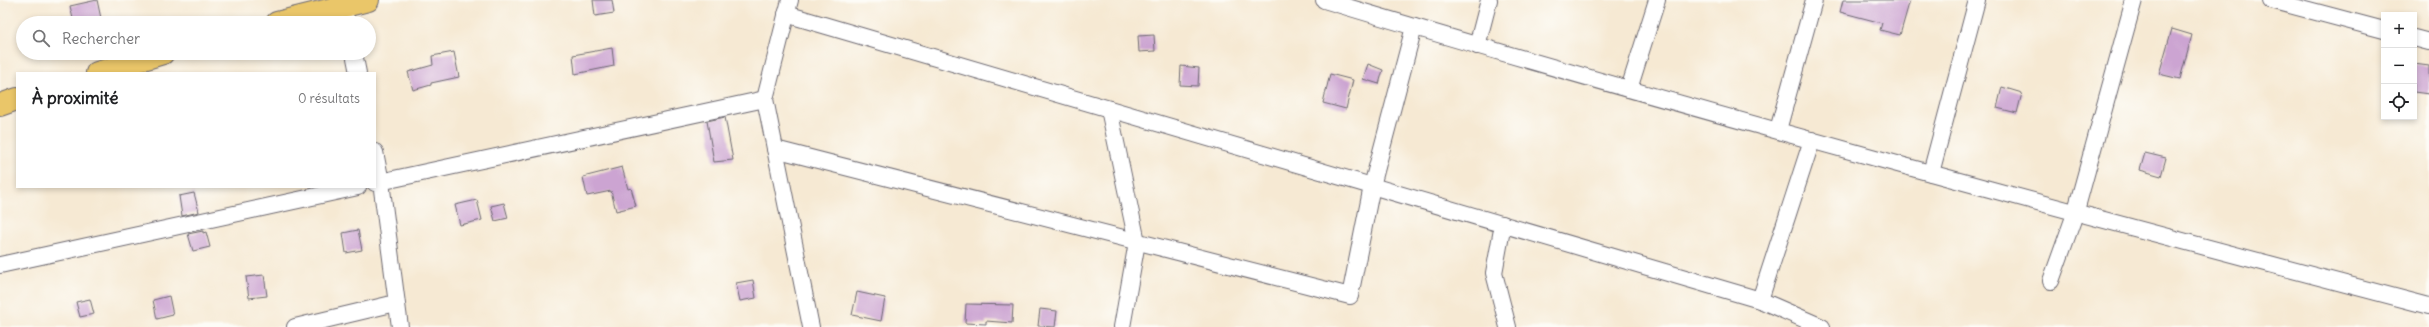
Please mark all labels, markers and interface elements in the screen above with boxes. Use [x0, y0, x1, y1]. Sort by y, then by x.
map controls [2381, 12, 2417, 120]
button: + [2381, 12, 2417, 48]
search box [16, 16, 376, 60]
icon: search [30, 27, 52, 49]
text: Rechercher [62, 29, 140, 48]
button: − [2381, 48, 2417, 84]
button: locate [2381, 84, 2417, 120]
text: À proximité [32, 87, 118, 109]
text: 0 résultats [298, 90, 360, 107]

